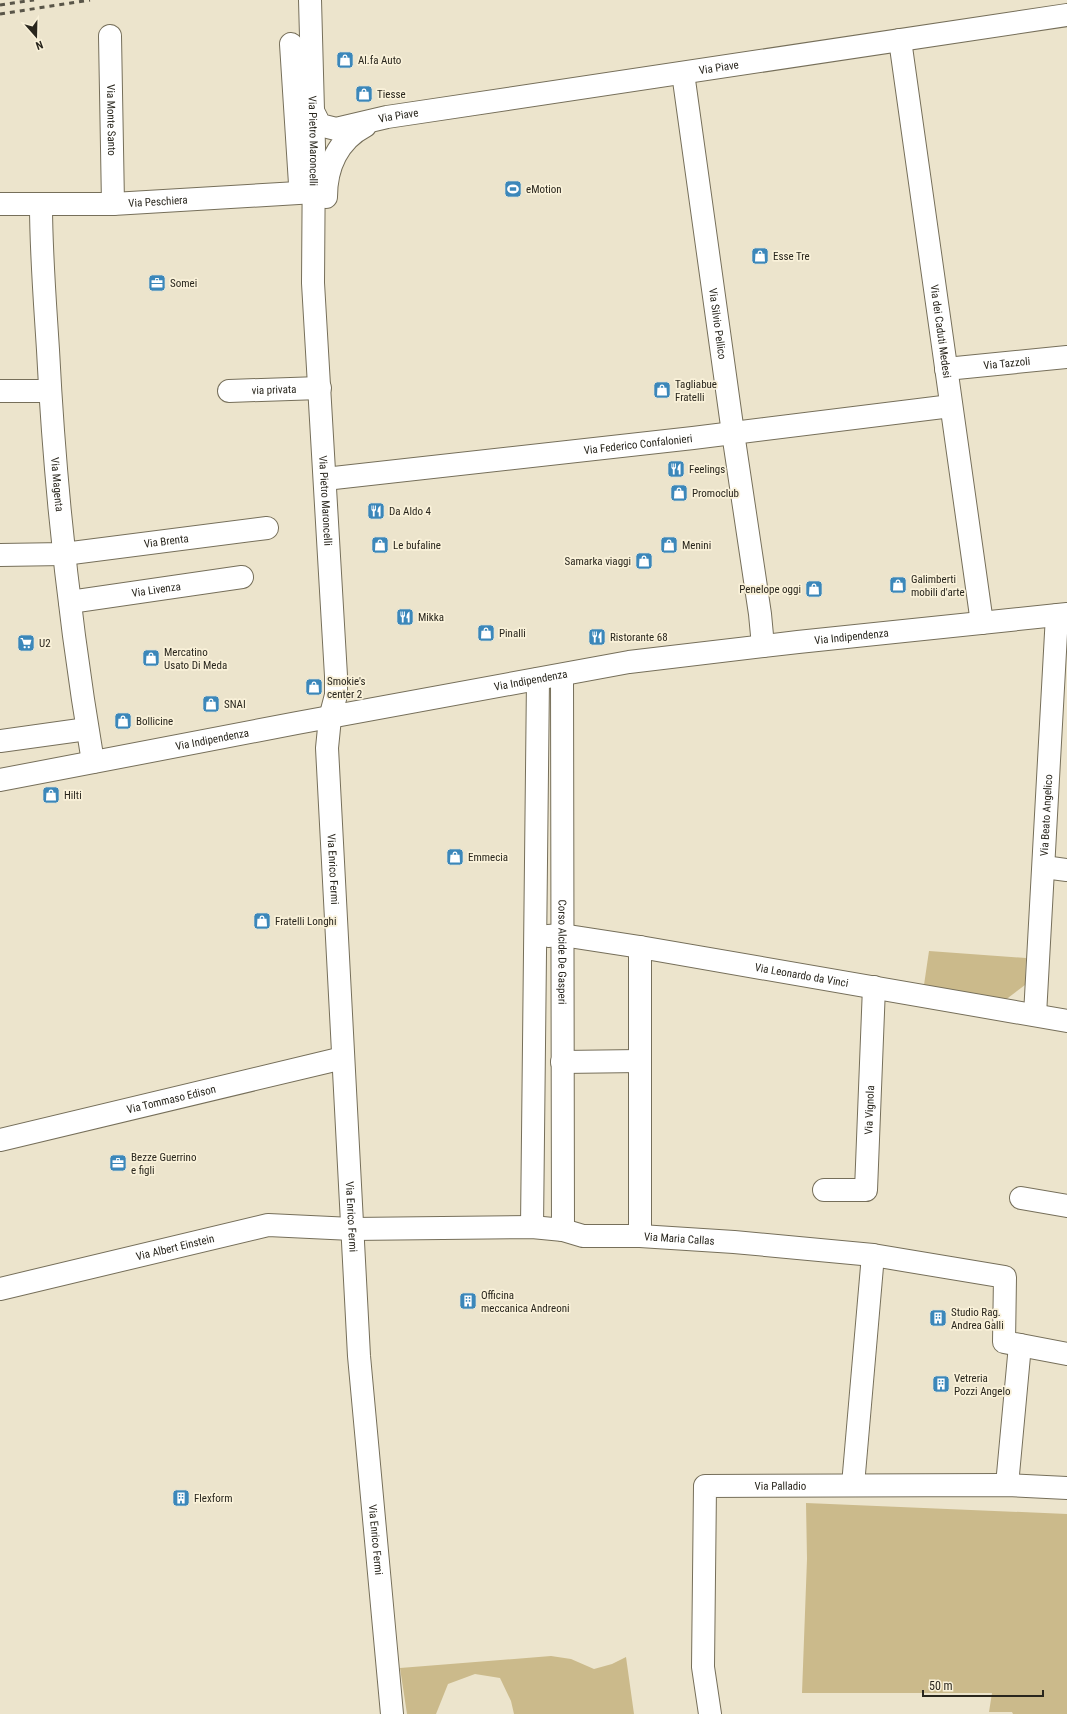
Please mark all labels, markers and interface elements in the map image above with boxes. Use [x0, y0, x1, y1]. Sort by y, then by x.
north arrow [16, 16, 56, 56]
text: N [34, 38, 45, 52]
shop icon: Al.fa Auto [335, 50, 355, 70]
place label: Al.fa Auto [358, 54, 402, 67]
street label: Via Piave [698, 58, 740, 77]
street label: Via Monte Santo [104, 84, 118, 156]
shop icon: Tiesse [354, 84, 374, 104]
place label: Tiesse [377, 88, 406, 101]
street label: Via Pietro Maroncelli [306, 96, 320, 186]
street label: Via Piave [377, 106, 419, 126]
sports icon: eMotion [503, 179, 523, 199]
place label: eMotion [526, 183, 562, 196]
street label: Via Peschiera [128, 194, 188, 210]
shop icon: Esse Tre [750, 246, 770, 266]
place label: Esse Tre [773, 250, 810, 263]
office icon: Somei [147, 273, 167, 293]
place label: Somei [170, 277, 197, 290]
street label: Via dei Caduti Medesi [927, 284, 953, 379]
street label: Via Silvio Pellico [706, 287, 729, 361]
street label: Via Tazzoli [983, 355, 1031, 372]
place label: Tagliabue Fratelli [675, 378, 717, 404]
shop icon: Tagliabue Fratelli [652, 380, 672, 400]
street label: via privata [251, 383, 297, 397]
street label: Via Federico Confalonieri [583, 432, 693, 457]
street label: Via Pietro Maroncelli [316, 455, 334, 546]
street label: Via Magenta [48, 457, 66, 512]
restaurant icon: Feelings [666, 459, 686, 479]
place label: Feelings [689, 463, 725, 476]
shop icon: Promoclub [669, 483, 689, 503]
place label: Promoclub [692, 487, 739, 500]
restaurant icon: Da Aldo 4 [366, 501, 386, 521]
place label: Da Aldo 4 [389, 505, 431, 518]
street label: Via Brenta [143, 532, 189, 551]
shop icon: Le bufaline [370, 535, 390, 555]
shop icon: Menini [659, 535, 679, 555]
place label: Le bufaline [393, 539, 441, 552]
place label: Menini [682, 539, 711, 552]
shop icon: Samarka viaggi [634, 551, 654, 571]
place label: Samarka viaggi [565, 555, 631, 568]
place label: Galimberti mobili d'arte [911, 573, 965, 599]
shop icon: Galimberti mobili d'arte [888, 575, 908, 595]
shop icon: Penelope oggi [804, 579, 824, 599]
street label: Via Livenza [131, 580, 182, 600]
place label: Penelope oggi [739, 583, 801, 596]
restaurant icon: Mikka [395, 607, 415, 627]
place label: Mikka [418, 611, 444, 624]
shop icon: Pinalli [476, 623, 496, 643]
place label: Pinalli [499, 627, 526, 640]
restaurant icon: Ristorante 68 [587, 627, 607, 647]
street label: Via Indipendenza [814, 627, 889, 647]
place label: Ristorante 68 [610, 631, 668, 644]
supermarket icon: U2 [16, 633, 36, 653]
place label: U2 [39, 637, 51, 650]
place label: Mercatino Usato Di Meda [164, 646, 227, 672]
shop icon: Mercatino Usato Di Meda [141, 648, 161, 668]
street label: Via Indipendenza [493, 667, 569, 694]
place label: Smokie's center 2 [327, 675, 366, 701]
shop icon: Smokie's center 2 [304, 677, 324, 697]
shop icon: SNAI [201, 694, 221, 714]
place label: SNAI [224, 698, 246, 711]
shop icon: Bollicine [113, 711, 133, 731]
place label: Bollicine [136, 715, 173, 728]
street label: Via Indipendenza [174, 726, 250, 753]
street label: Via Beato Angelico [1038, 773, 1055, 857]
shop icon: Hilti [41, 785, 61, 805]
place label: Hilti [64, 789, 82, 802]
street label: Via Enrico Fermi [325, 833, 341, 905]
shop icon: Emmecia [445, 847, 465, 867]
place label: Emmecia [468, 851, 508, 864]
street label: Corso Alcide De Gasperi [555, 899, 569, 1005]
shop icon: Fratelli Longhi [252, 911, 272, 931]
place label: Fratelli Longhi [275, 915, 336, 928]
street label: Via Leonardo da Vinci [754, 961, 849, 990]
street label: Via Tommaso Edison [125, 1083, 217, 1116]
street label: Via Vignola [862, 1085, 877, 1135]
place label: Bezze Guerrino e figli [131, 1151, 197, 1177]
office icon: Bezze Guerrino e figli [108, 1153, 128, 1173]
street label: Via Enrico Fermi [343, 1181, 360, 1252]
street label: Via Maria Callas [644, 1230, 715, 1248]
street label: Via Albert Einstein [135, 1232, 216, 1263]
place label: Officina meccanica Andreoni [481, 1289, 570, 1315]
building icon: Officina meccanica Andreoni [458, 1291, 478, 1311]
place label: Studio Rag. Andrea Galli [951, 1306, 1004, 1332]
building icon: Studio Rag. Andrea Galli [928, 1308, 948, 1328]
place label: Vetreria Pozzi Angelo [954, 1372, 1011, 1398]
building icon: Vetreria Pozzi Angelo [931, 1374, 951, 1394]
street label: Via Palladio [755, 1480, 807, 1493]
building icon: Flexform [171, 1488, 191, 1508]
place label: Flexform [194, 1492, 232, 1505]
street label: Via Enrico Fermi [366, 1504, 385, 1576]
scale bar [923, 1672, 1043, 1698]
text: 50 m [929, 1679, 953, 1693]

